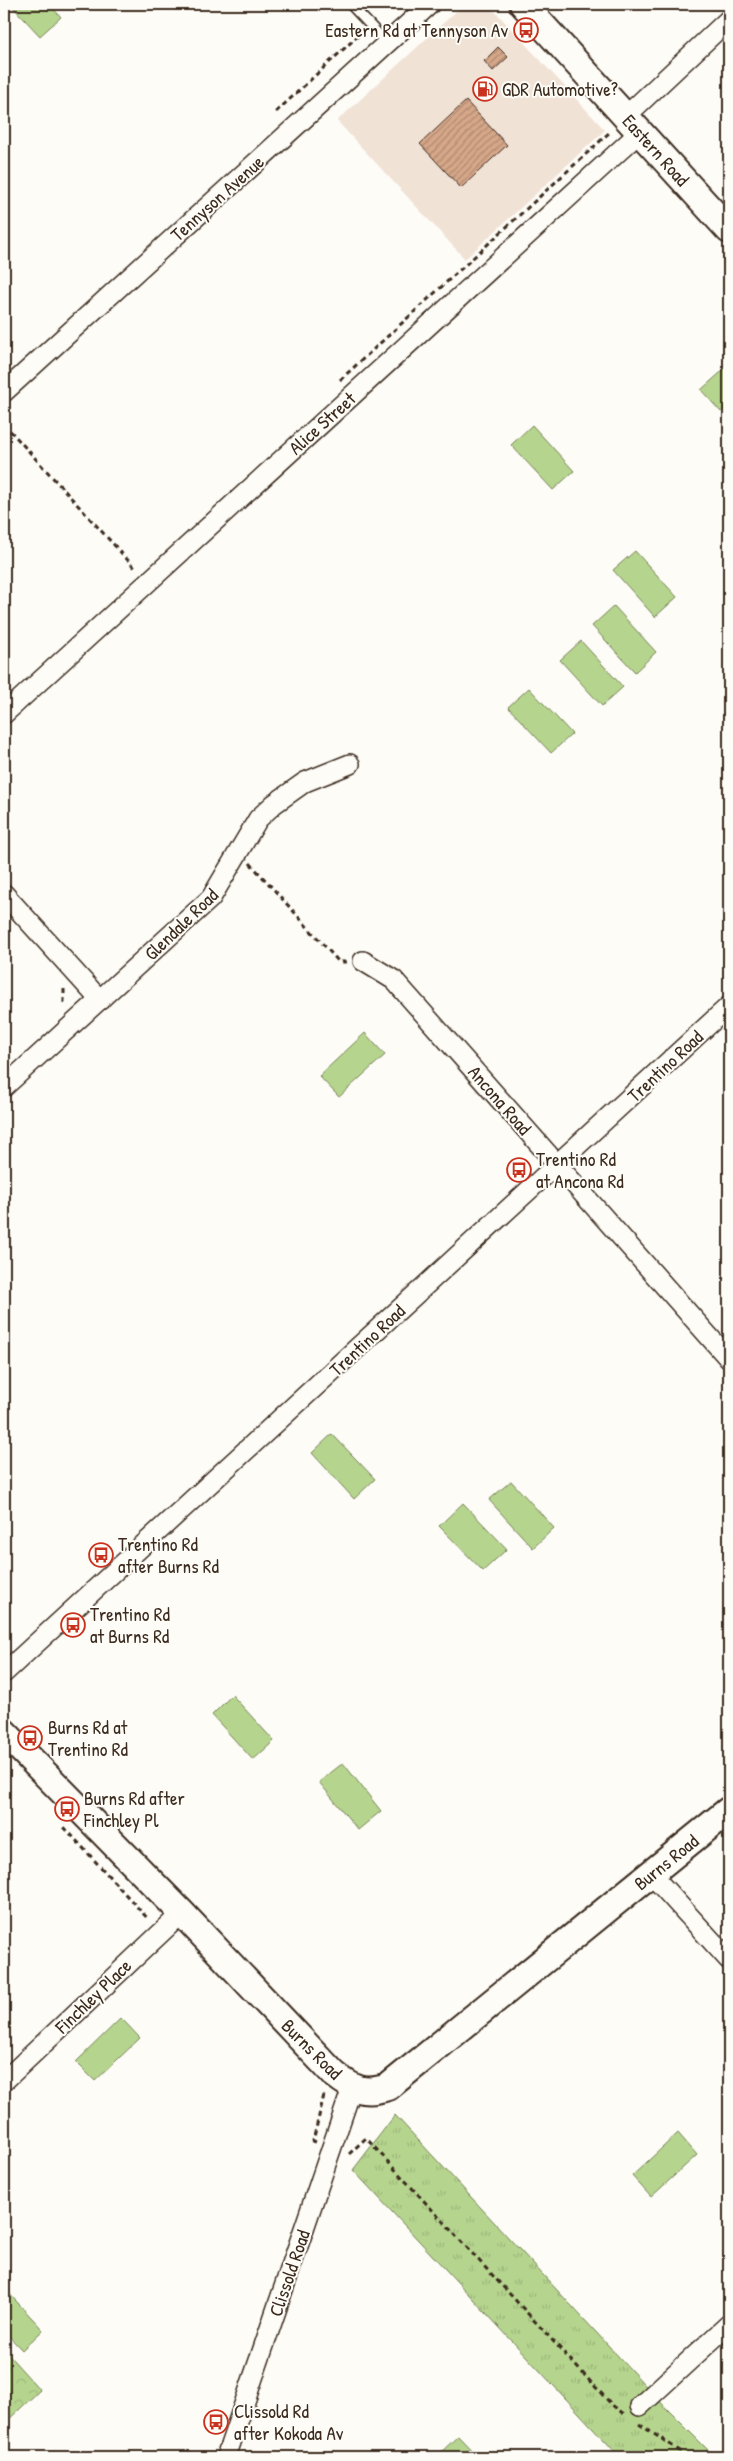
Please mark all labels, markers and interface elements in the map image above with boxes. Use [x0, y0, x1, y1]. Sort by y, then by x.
place label: Eastern Rd at Tennyson Av [325, 17, 508, 43]
bus stop icon: Eastern Rd at Tennyson Av [513, 17, 539, 43]
fuel station icon: GDR Automotive? [472, 76, 498, 102]
place label: GDR Automotive? [502, 76, 618, 102]
street label: Eastern Road [617, 108, 696, 192]
street label: Tennyson Avenue [165, 149, 270, 247]
street label: Alice Street [283, 386, 362, 460]
street label: Glendale Road [138, 882, 224, 966]
street label: Trentino Road [621, 1024, 709, 1108]
street label: Ancona Road [462, 1060, 538, 1141]
place label: Trentino Rd at Ancona Rd [536, 1146, 624, 1194]
bus stop icon: Trentino Rd at Ancona Rd [506, 1157, 532, 1183]
street label: Trentino Road [323, 1298, 411, 1382]
place label: Trentino Rd after Burns Rd [118, 1531, 219, 1579]
bus stop icon: Trentino Rd after Burns Rd [88, 1542, 114, 1568]
place label: Trentino Rd at Burns Rd [90, 1601, 170, 1649]
bus stop icon: Trentino Rd at Burns Rd [60, 1612, 86, 1638]
place label: Burns Rd at Trentino Rd [48, 1714, 128, 1762]
bus stop icon: Burns Rd at Trentino Rd [17, 1725, 43, 1751]
place label: Burns Rd after Finchley Pl [83, 1785, 186, 1833]
bus stop icon: Burns Rd after Finchley Pl [54, 1796, 80, 1822]
street label: Burns Road [628, 1828, 704, 1896]
street label: Finchley Place [48, 1953, 137, 2040]
street label: Burns Road [276, 2013, 348, 2085]
street label: Clissold Road [262, 2226, 316, 2320]
place label: Clissold Rd after Kokoda Av [234, 2398, 344, 2446]
bus stop icon: Clissold Rd after Kokoda Av [203, 2409, 229, 2435]

